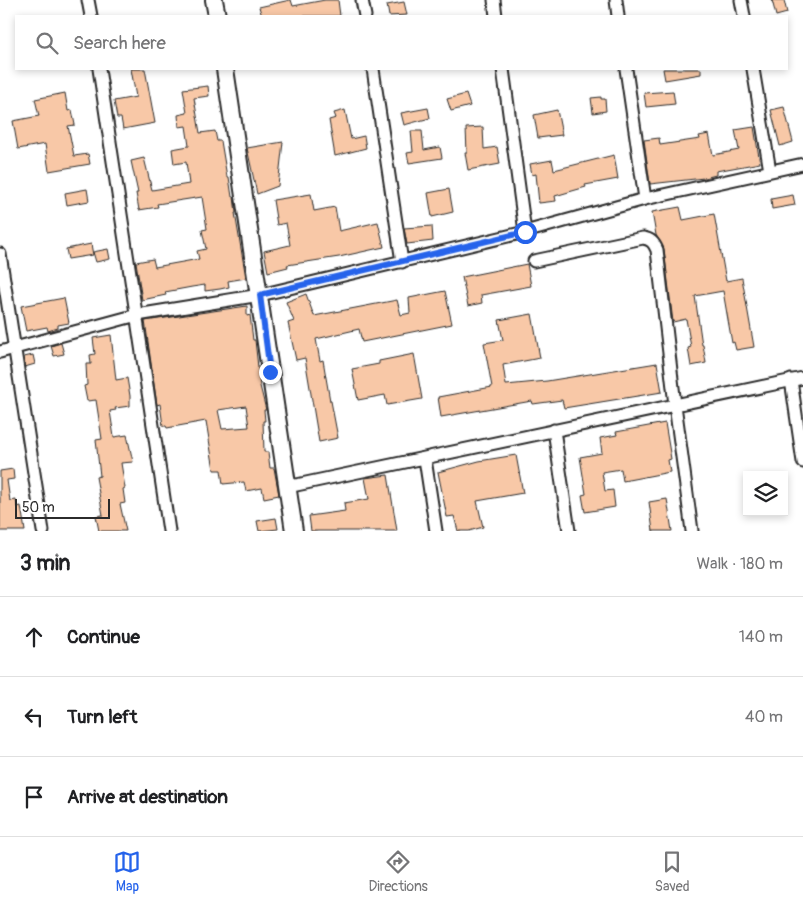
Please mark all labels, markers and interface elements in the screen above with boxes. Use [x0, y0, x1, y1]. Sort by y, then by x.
search box [15, 15, 788, 70]
icon: search [33, 29, 61, 57]
text: Search here [73, 31, 166, 55]
route start [514, 221, 537, 244]
route end [259, 361, 282, 384]
map controls [743, 471, 788, 516]
button: layers [743, 471, 788, 516]
scale bar [15, 496, 110, 519]
text: 50 m [22, 499, 55, 516]
text: 3 min [20, 550, 70, 577]
text: Walk · 180 m [696, 554, 783, 574]
icon: ahead [20, 623, 48, 651]
text: Continue [67, 625, 140, 649]
text: 140 m [739, 627, 783, 647]
icon: left [20, 703, 48, 731]
text: Turn left [67, 705, 137, 729]
text: 40 m [745, 707, 783, 727]
icon: arrive [20, 783, 48, 811]
text: Arrive at destination [67, 785, 228, 809]
tab: Map [113, 848, 141, 895]
tab: Directions [368, 848, 428, 895]
tab: Saved [655, 848, 690, 895]

